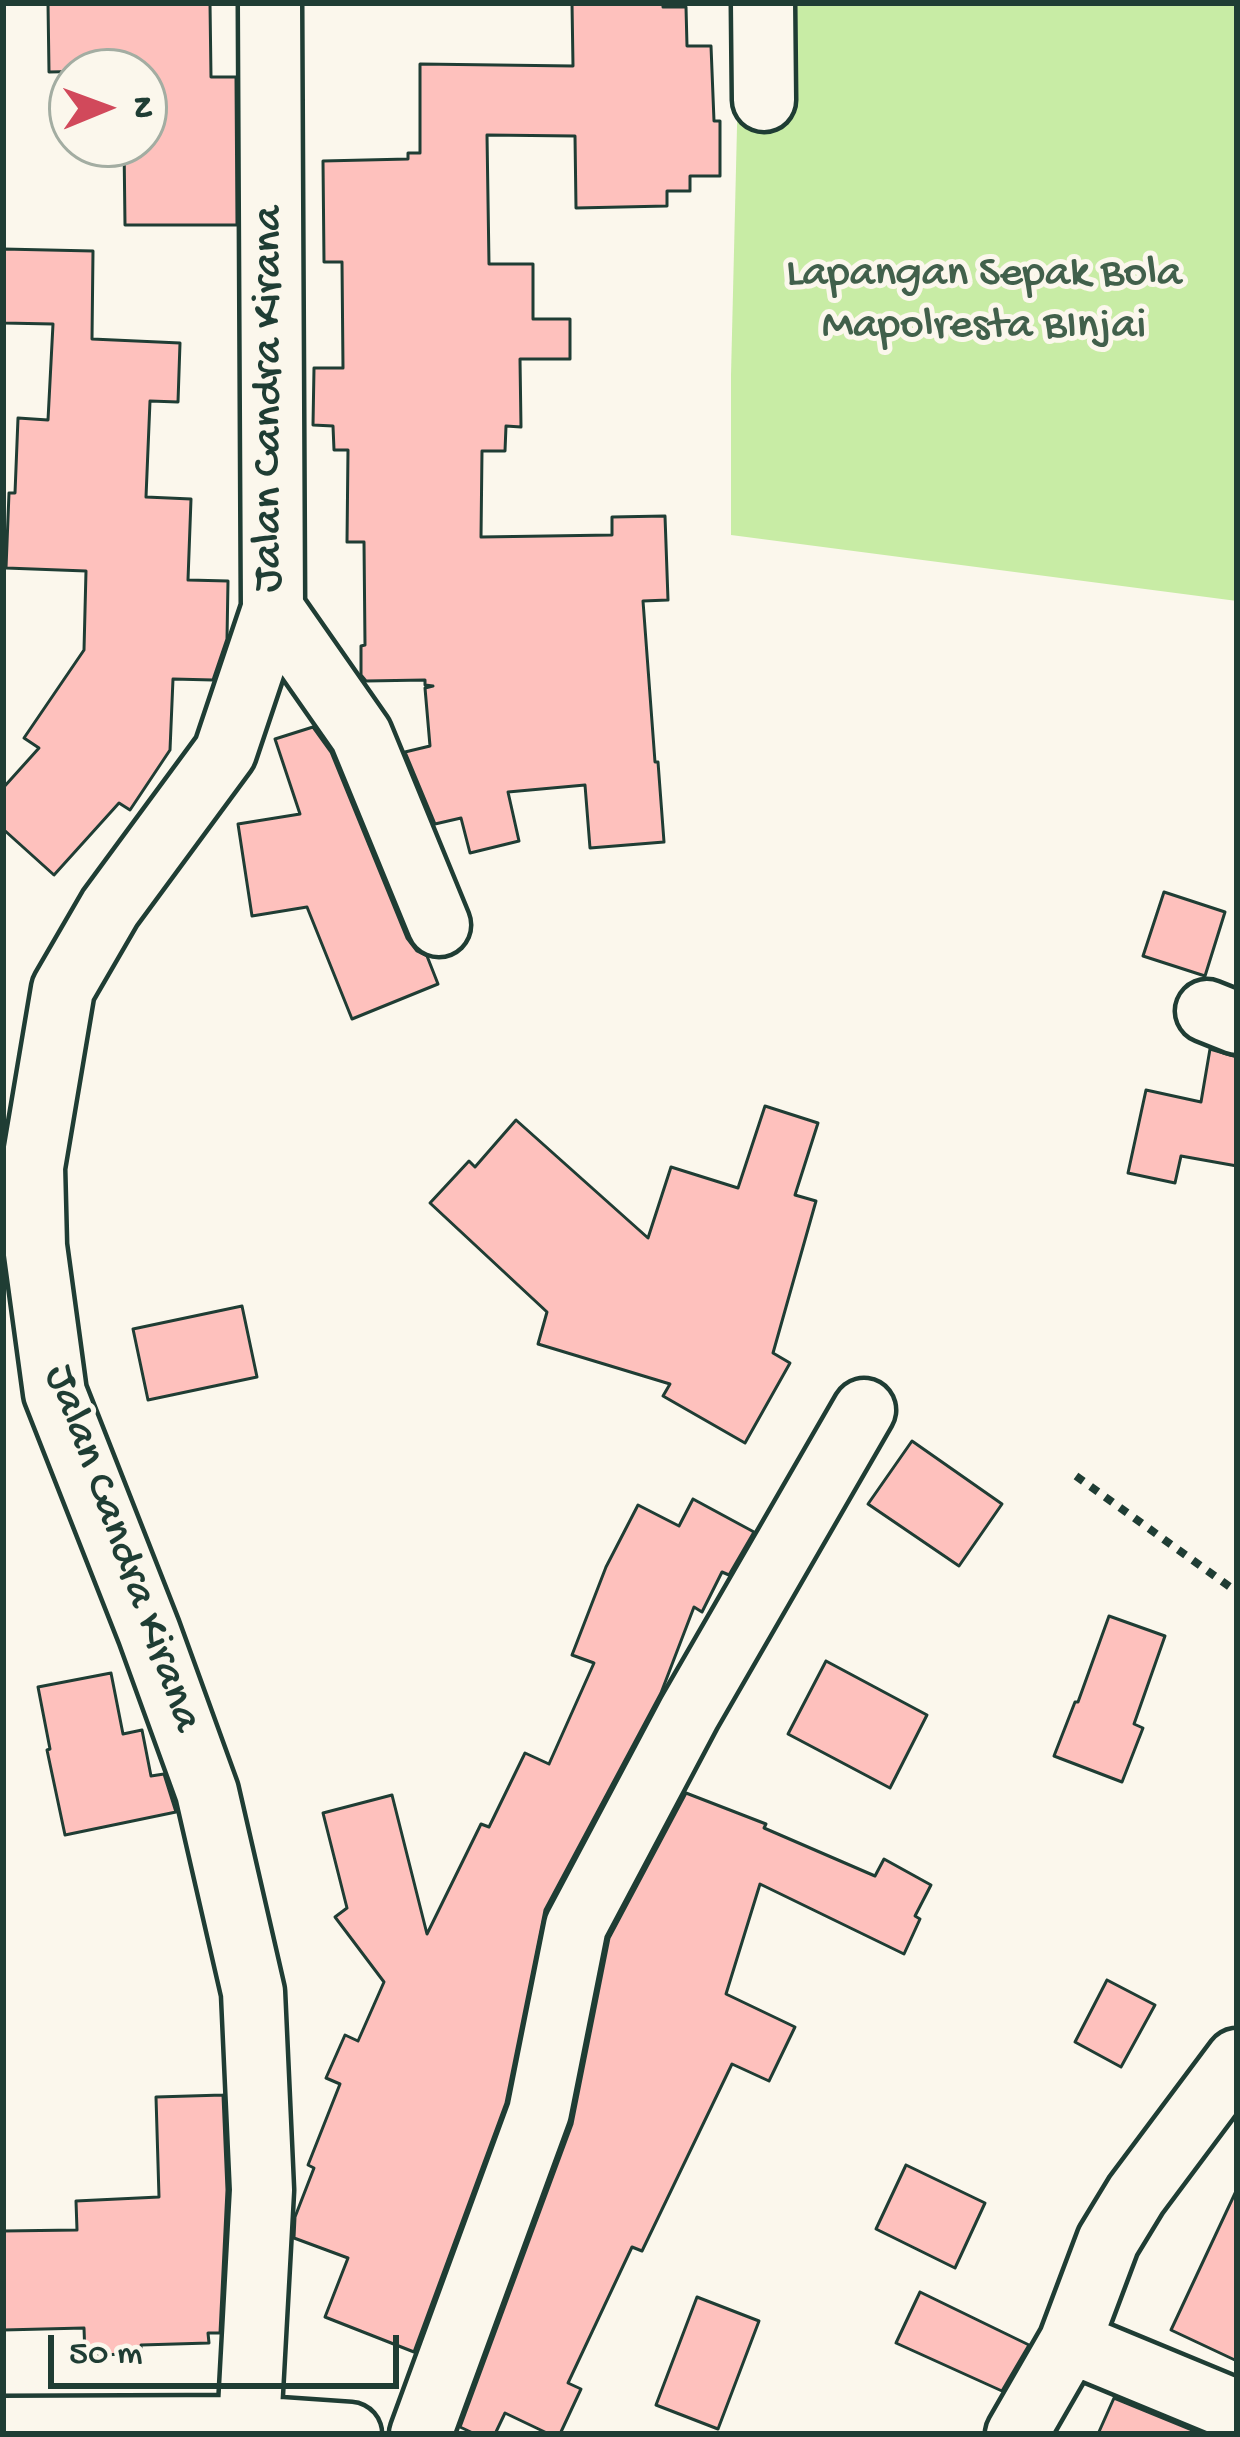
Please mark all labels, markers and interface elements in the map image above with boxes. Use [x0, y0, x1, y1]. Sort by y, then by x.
north arrow [48, 48, 168, 168]
text: N [122, 96, 160, 119]
street label: Jalan Candra Kirana [244, 206, 298, 592]
park label: Lapangan Sepak Bola Mapolresta BInjai [786, 249, 1182, 355]
street label: Jalan Candra Kirana [29, 1358, 211, 1740]
scale bar [54, 2311, 405, 2385]
text: 50 m [69, 2334, 142, 2377]

